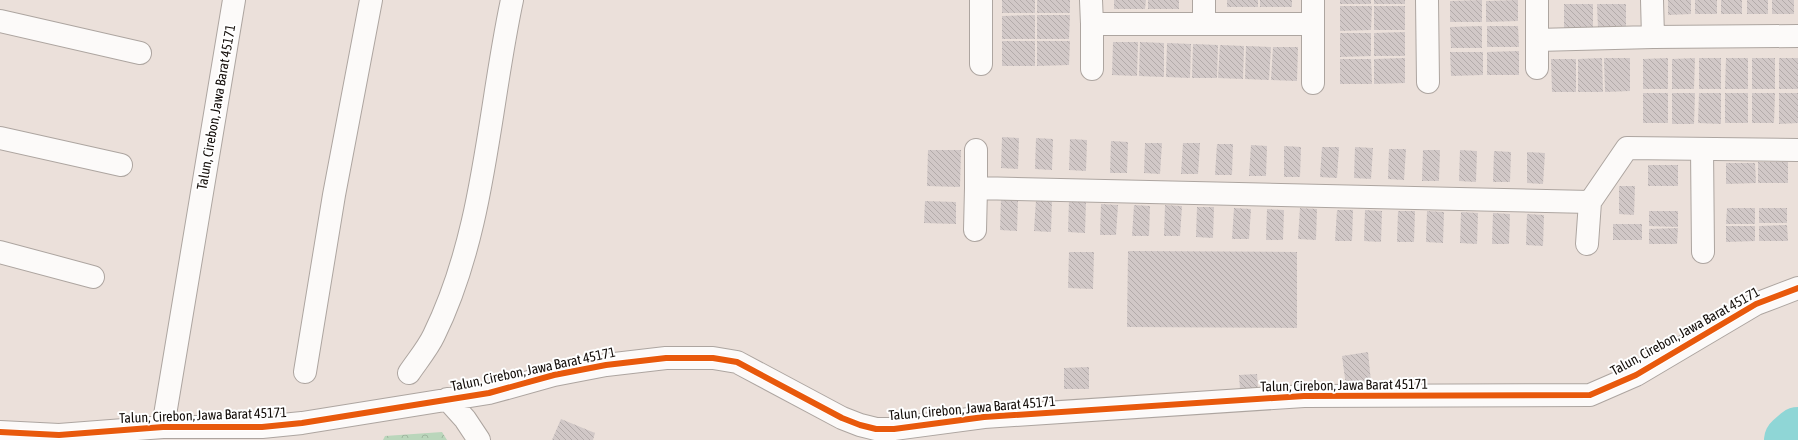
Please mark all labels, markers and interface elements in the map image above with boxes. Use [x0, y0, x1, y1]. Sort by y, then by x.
street label: Talun, Cirebon, Jawa Barat 45171 [194, 23, 238, 191]
street label: Talun, Cirebon, Jawa Barat 45171 [1608, 283, 1762, 379]
street label: Talun, Cirebon, Jawa Barat 45171 [449, 344, 617, 394]
street label: Talun, Cirebon, Jawa Barat 45171 [1260, 376, 1428, 394]
street label: Talun, Cirebon, Jawa Barat 45171 [888, 393, 1056, 423]
street label: Talun, Cirebon, Jawa Barat 45171 [119, 404, 287, 426]

